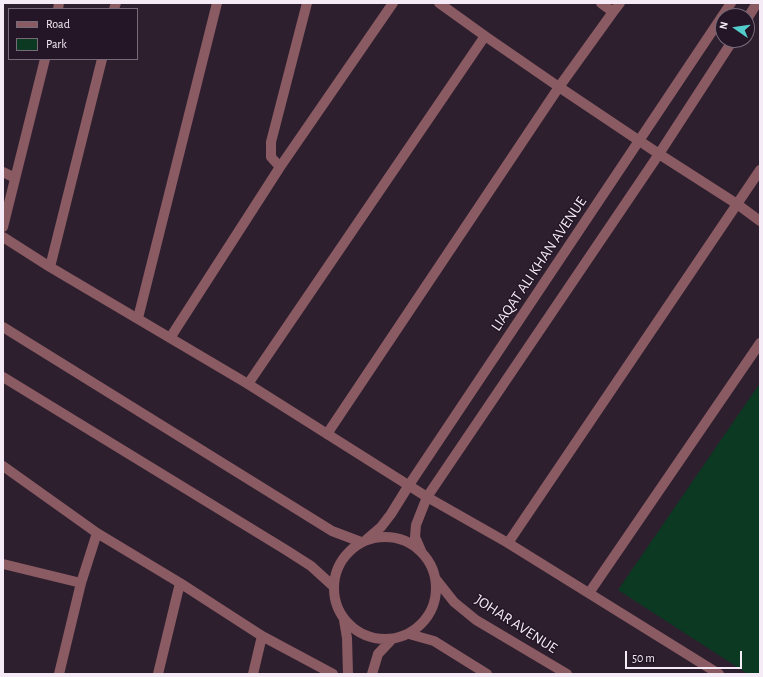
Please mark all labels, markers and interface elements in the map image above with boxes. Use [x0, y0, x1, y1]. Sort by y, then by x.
legend [8, 8, 138, 60]
north arrow [715, 8, 755, 48]
text: Road [46, 18, 70, 30]
text: N [718, 20, 730, 30]
text: Park [46, 38, 67, 50]
street label: LIAQAT ALI KHAN AVENUE [487, 194, 591, 334]
street label: JOHAR AVENUE [471, 591, 561, 657]
scale bar [627, 643, 744, 669]
text: 50 m [632, 652, 655, 664]

